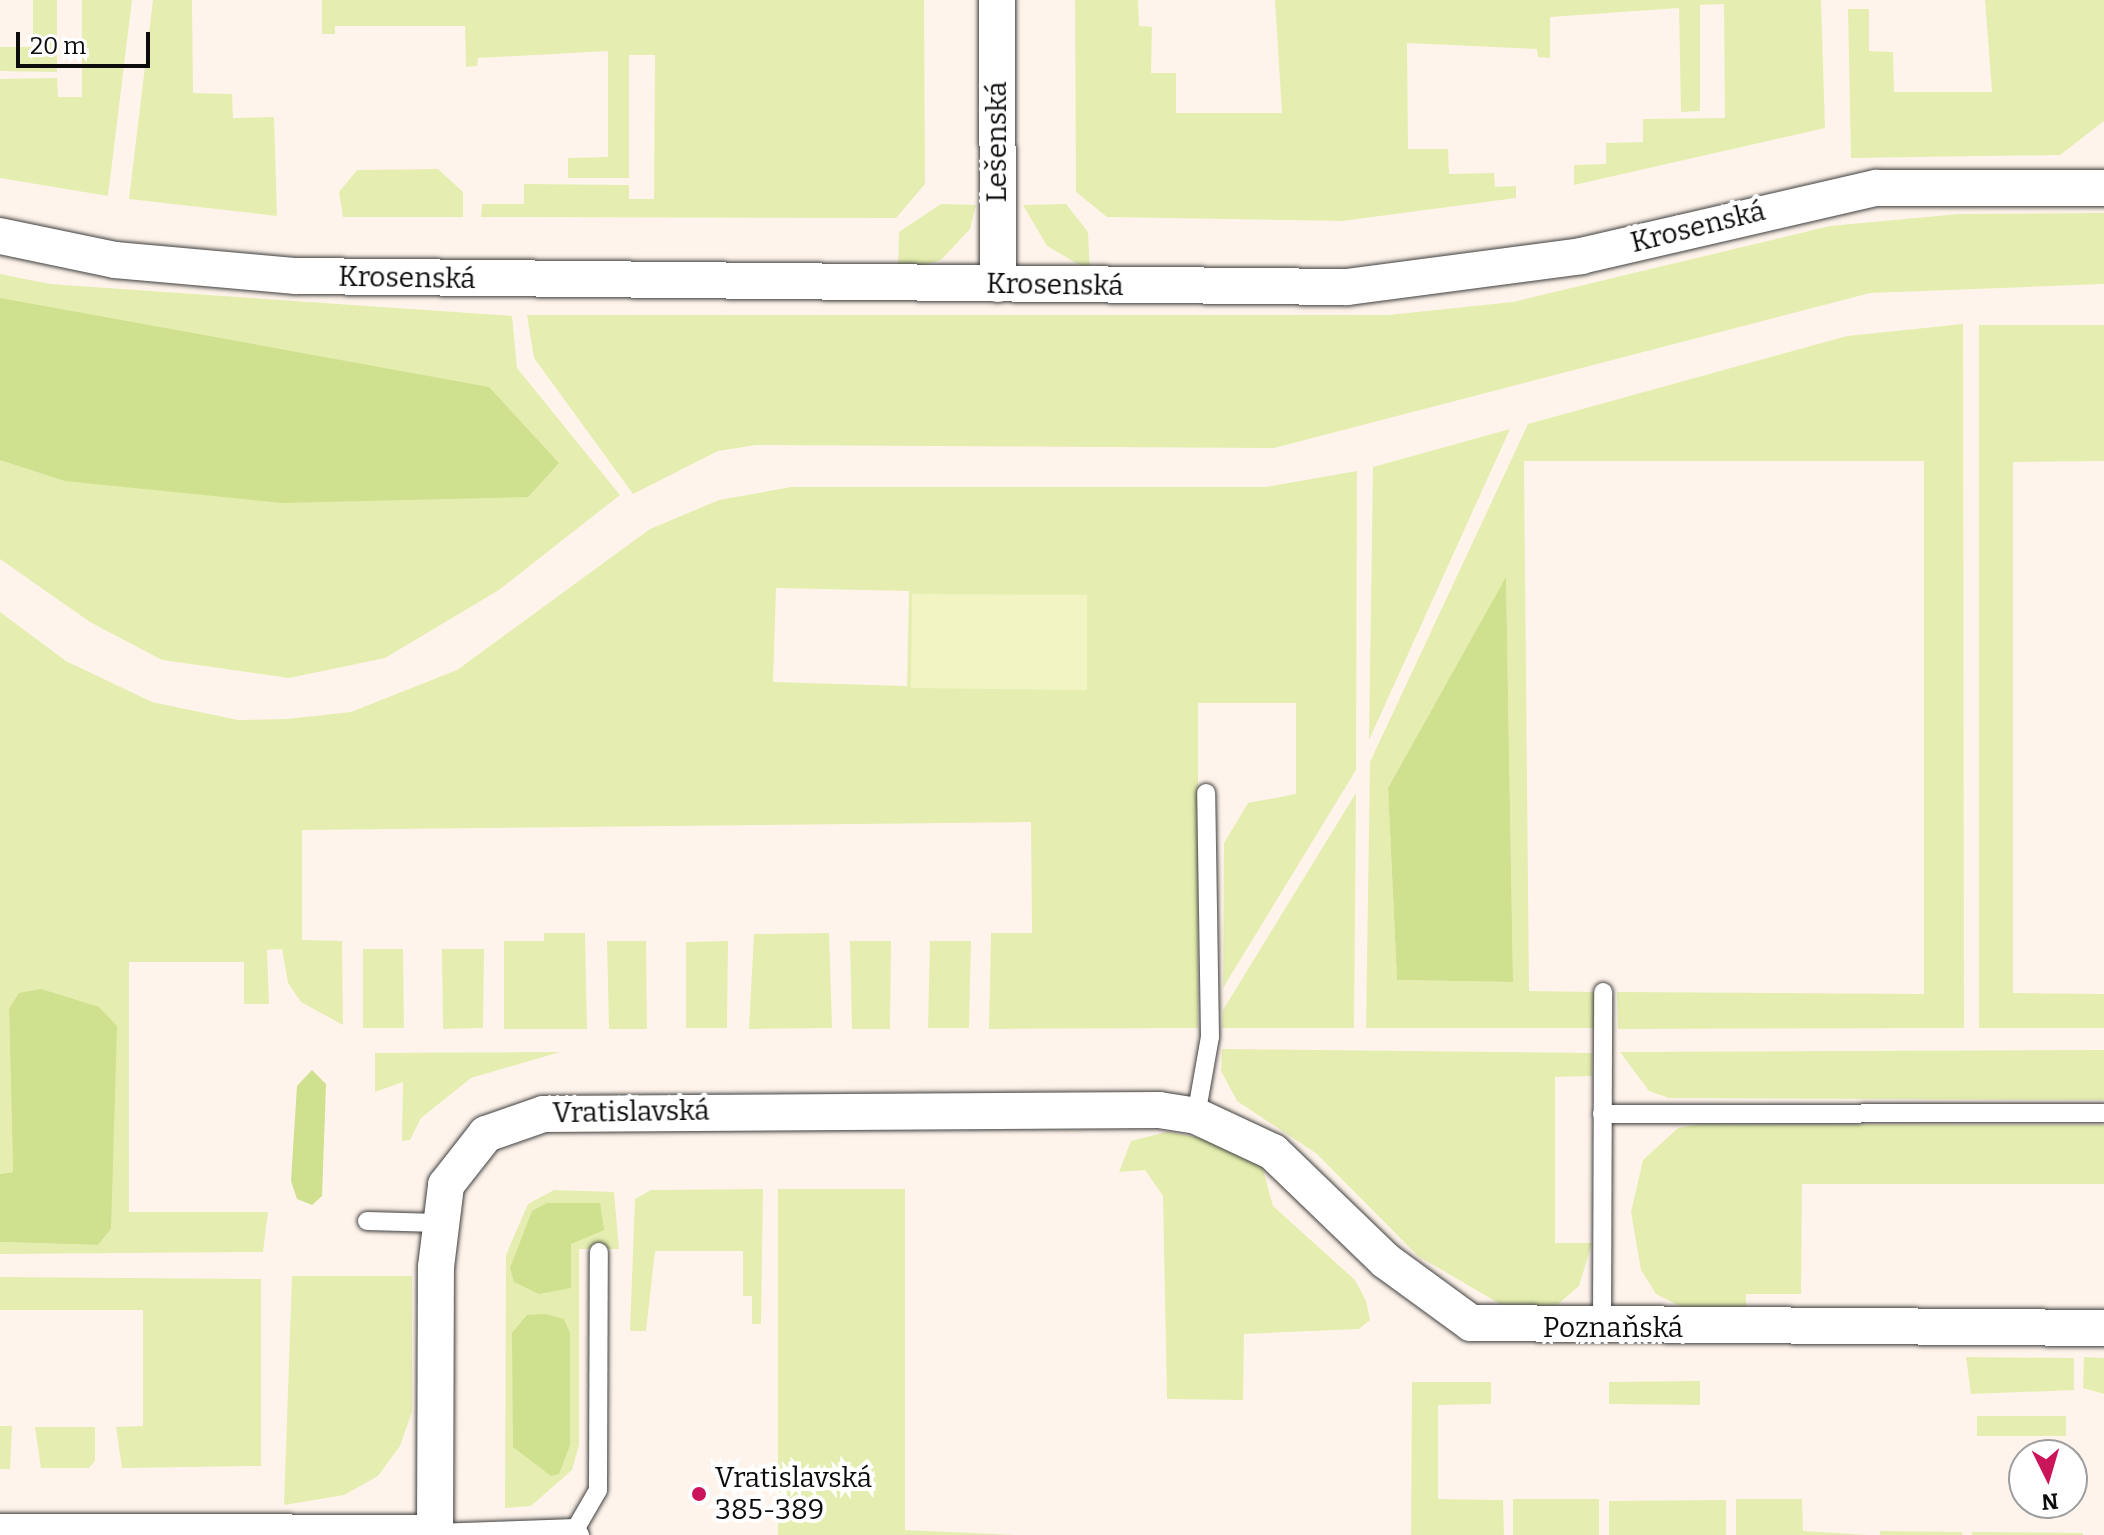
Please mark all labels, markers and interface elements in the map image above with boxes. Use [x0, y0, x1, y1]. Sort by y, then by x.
scale bar [20, 16, 154, 66]
text: 20 m [30, 32, 86, 60]
street label: Lešenská [980, 82, 1014, 202]
street label: Krosenská [1627, 194, 1769, 260]
street label: Krosenská [338, 260, 476, 296]
street label: Krosenská [986, 267, 1124, 303]
street label: Vratislavská [552, 1094, 710, 1130]
street label: Poznaňská [1543, 1311, 1683, 1345]
north arrow [2008, 1439, 2088, 1519]
place label: Vratislavská 385-389 [715, 1461, 872, 1527]
marker: Vratislavská 385-389 [690, 1485, 708, 1503]
text: N [2040, 1487, 2060, 1516]

